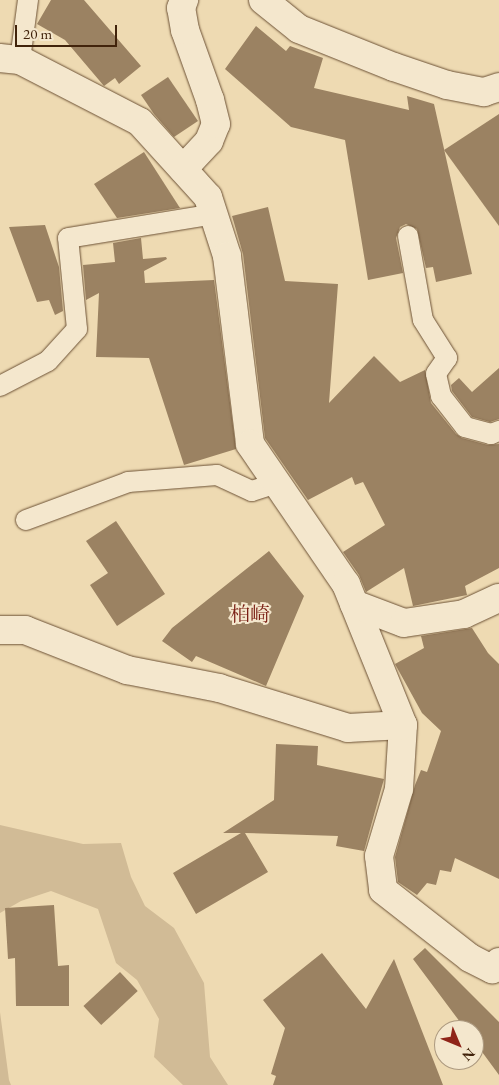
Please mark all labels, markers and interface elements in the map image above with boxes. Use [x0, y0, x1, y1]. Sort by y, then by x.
scale bar [18, 15, 120, 47]
text: 20 m [23, 24, 52, 43]
district label: 柏崎 [230, 602, 270, 626]
north arrow [434, 1020, 484, 1070]
text: N [459, 1045, 479, 1065]

